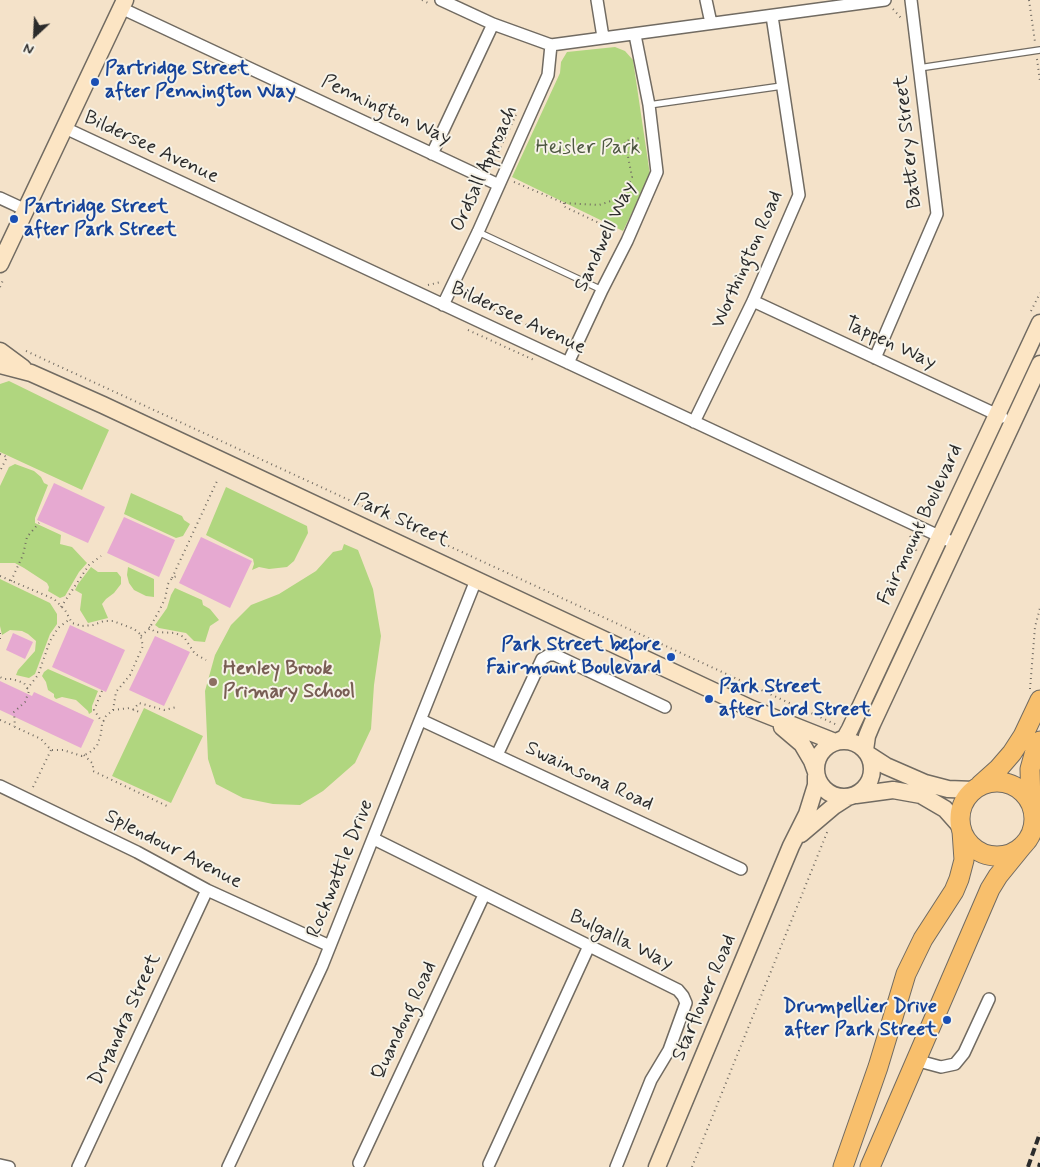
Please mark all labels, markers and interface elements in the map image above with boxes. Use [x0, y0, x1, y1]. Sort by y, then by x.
north arrow [10, 10, 60, 60]
text: N [21, 38, 37, 59]
place label: Partridge Street after Pennington Way [105, 58, 296, 105]
street label: Pennington Way [317, 70, 455, 152]
street label: Battery Street [890, 74, 928, 210]
marker: Partridge Street after Pennington Way [89, 76, 101, 88]
street label: Ordsall Approach [447, 102, 523, 236]
street label: Bildersee Avenue [80, 106, 222, 190]
park label: Heisler Park [536, 137, 640, 161]
street label: Sandwell Way [570, 178, 642, 296]
street label: Worthington Road [707, 188, 789, 332]
place label: Partridge Street after Park Street [24, 196, 177, 243]
marker: Partridge Street after Park Street [8, 213, 20, 225]
street label: Bildersee Avenue [447, 277, 589, 361]
street label: Tappen Way [840, 312, 940, 376]
street label: Fairmount Boulevard [873, 441, 969, 609]
street label: Park Street [350, 488, 452, 554]
place label: Park Street before Fairmount Boulevard [486, 634, 661, 681]
marker: Park Street before Fairmount Boulevard [665, 651, 677, 663]
place label: Henley Brook Primary School [223, 658, 355, 705]
marker: Henley Brook Primary School [207, 676, 219, 688]
place label: Park Street after Lord Street [719, 676, 871, 723]
marker: Park Street after Lord Street [703, 693, 715, 705]
street label: Swainsona Road [521, 737, 657, 817]
street label: Rockwattle Drive [302, 796, 380, 942]
street label: Splendour Avenue [100, 805, 246, 895]
street label: Bulgalla Way [565, 906, 677, 976]
street label: Starflower Road [668, 931, 742, 1065]
street label: Dryandra Street [85, 950, 167, 1090]
street label: Quandong Road [367, 958, 443, 1084]
place label: Drumpellier Drive after Park Street [783, 996, 937, 1043]
marker: Drumpellier Drive after Park Street [941, 1014, 953, 1026]

